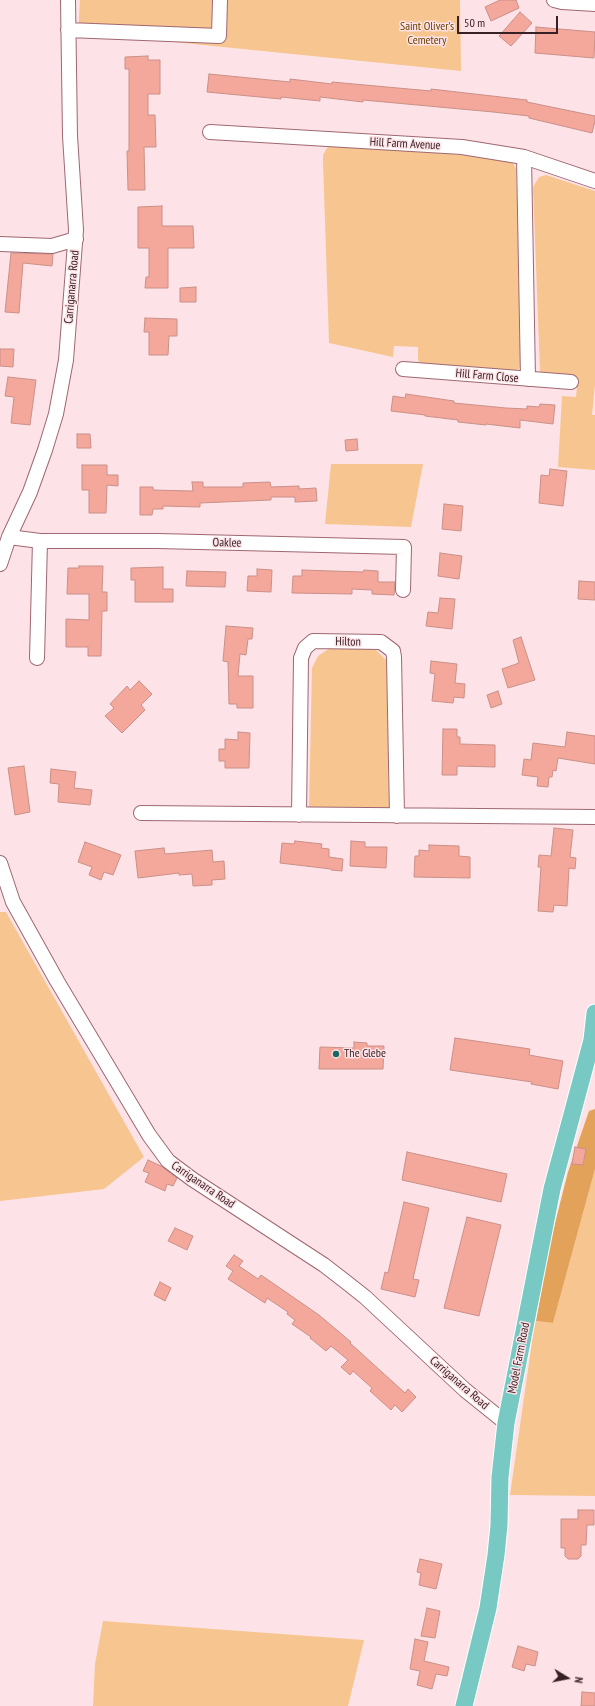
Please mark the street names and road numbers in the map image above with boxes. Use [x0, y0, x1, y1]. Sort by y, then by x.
street label: Hill Farm Avenue [369, 135, 441, 153]
street label: Carriganarra Road [62, 250, 82, 324]
street label: Hill Farm Close [455, 366, 519, 386]
street label: Oaklee [213, 536, 241, 550]
street label: Hilton [335, 635, 361, 649]
street label: Carriganarra Road [168, 1158, 238, 1212]
street label: Model Farm Road [505, 1321, 533, 1395]
street label: Carriganarra Road [426, 1353, 492, 1413]

